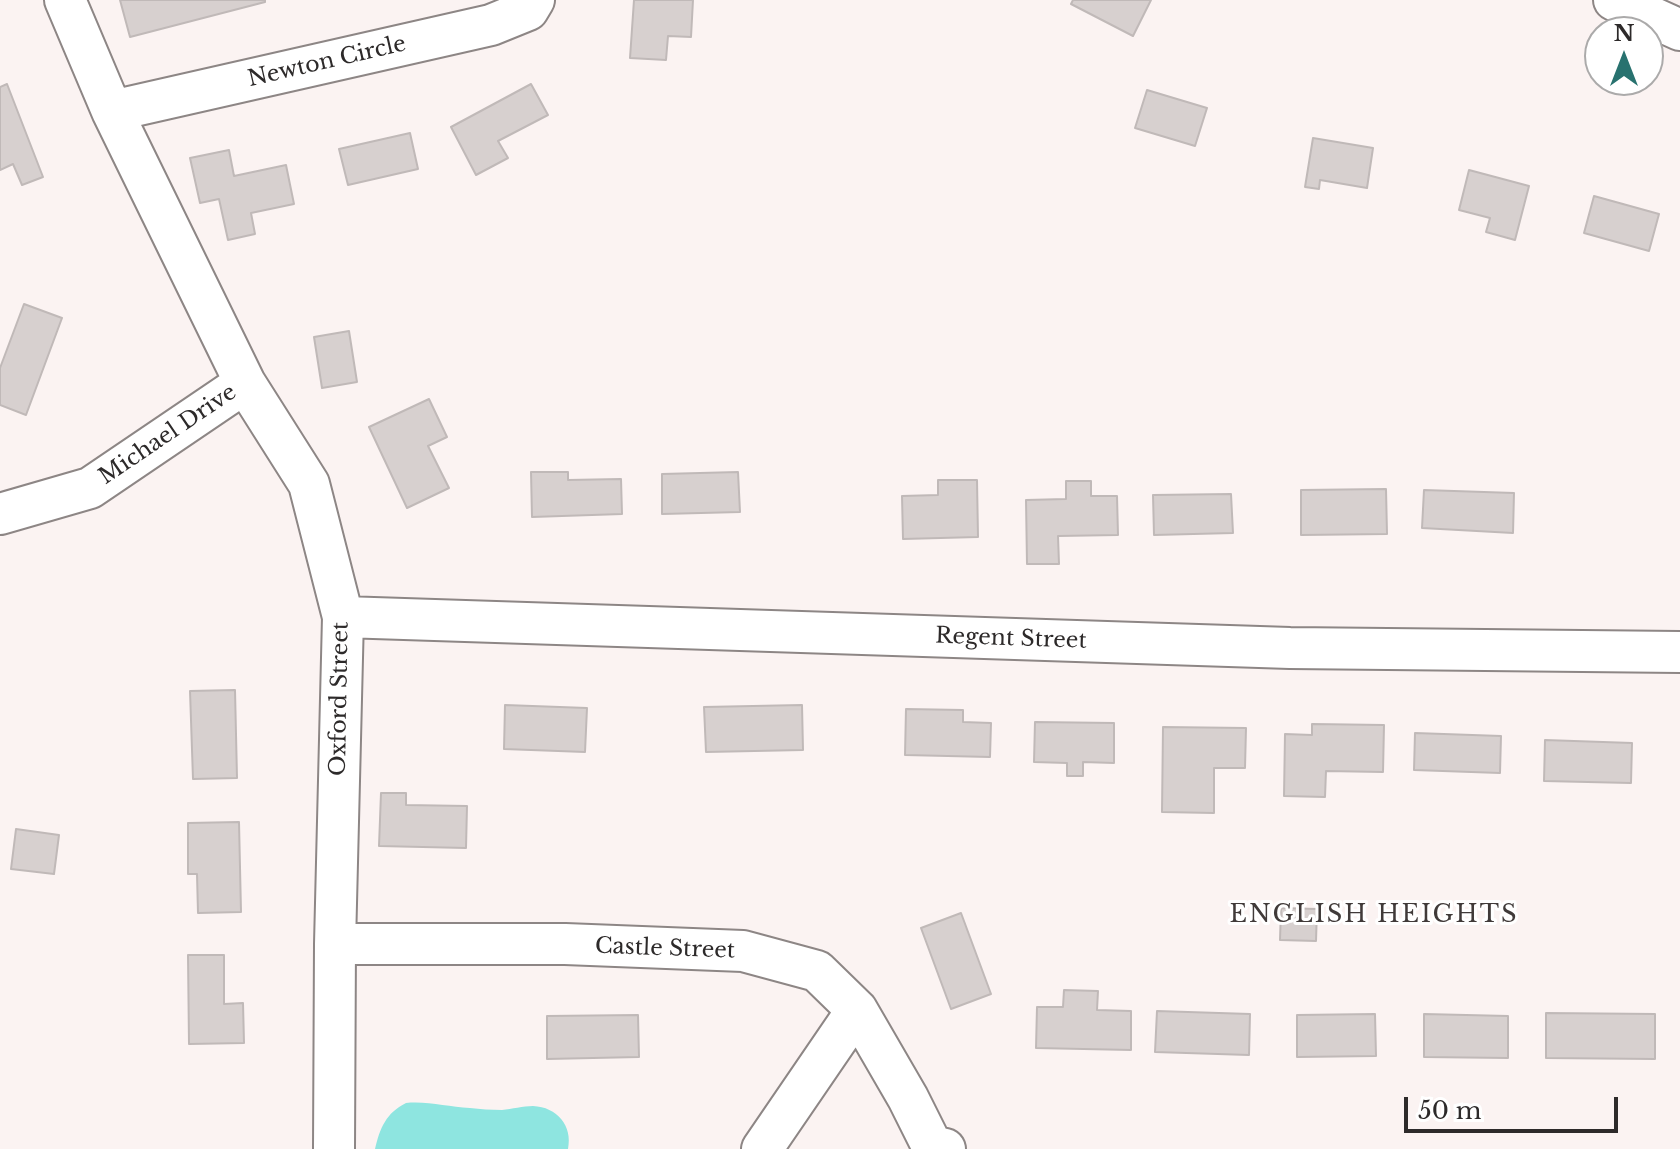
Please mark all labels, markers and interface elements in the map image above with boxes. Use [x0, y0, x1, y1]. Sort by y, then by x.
north arrow [1584, 16, 1664, 96]
text: N [1614, 20, 1634, 47]
street label: Newton Circle [245, 31, 409, 93]
street label: Michael Drive [94, 379, 242, 491]
street label: Oxford Street [325, 622, 355, 776]
street label: Regent Street [935, 623, 1087, 655]
district label: ENGLISH HEIGHTS [1230, 901, 1518, 929]
street label: Castle Street [594, 933, 736, 965]
scale bar [1408, 1081, 1622, 1131]
text: 50 m [1418, 1096, 1481, 1125]

